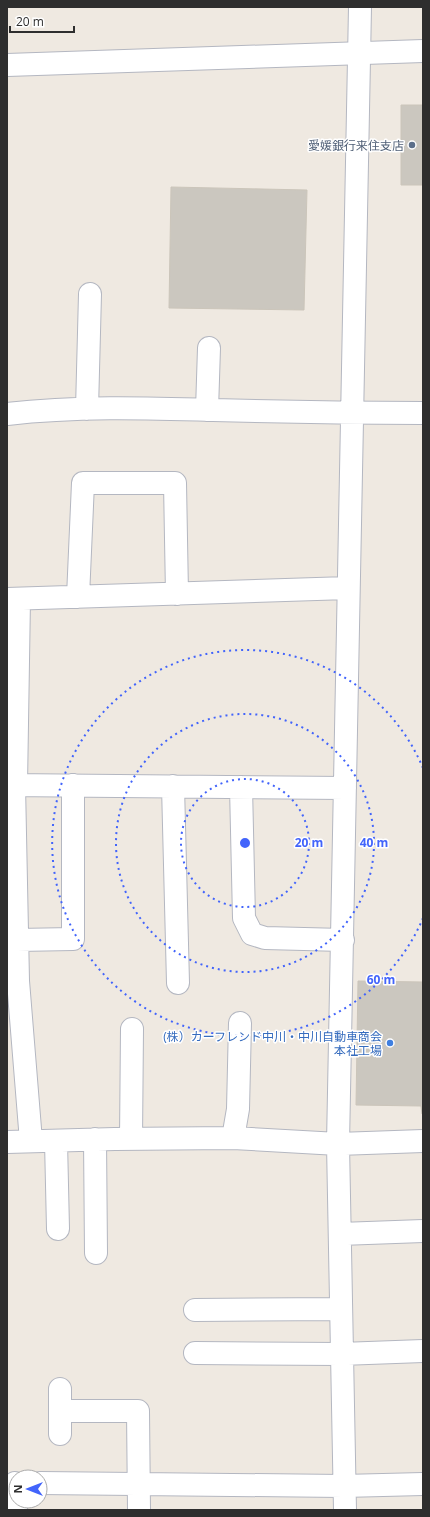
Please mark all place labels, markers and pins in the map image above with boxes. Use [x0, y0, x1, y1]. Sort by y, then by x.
place label: 愛媛銀行来住支店 [308, 137, 404, 154]
marker: 愛媛銀行来住支店 [407, 140, 417, 150]
centre of rings [238, 836, 252, 850]
place label: (株）カーフレンド中川・中川自動車商会 本社工場 [163, 1028, 382, 1059]
marker: (株）カーフレンド中川・中川自動車商会 本社工場 [385, 1038, 395, 1048]

